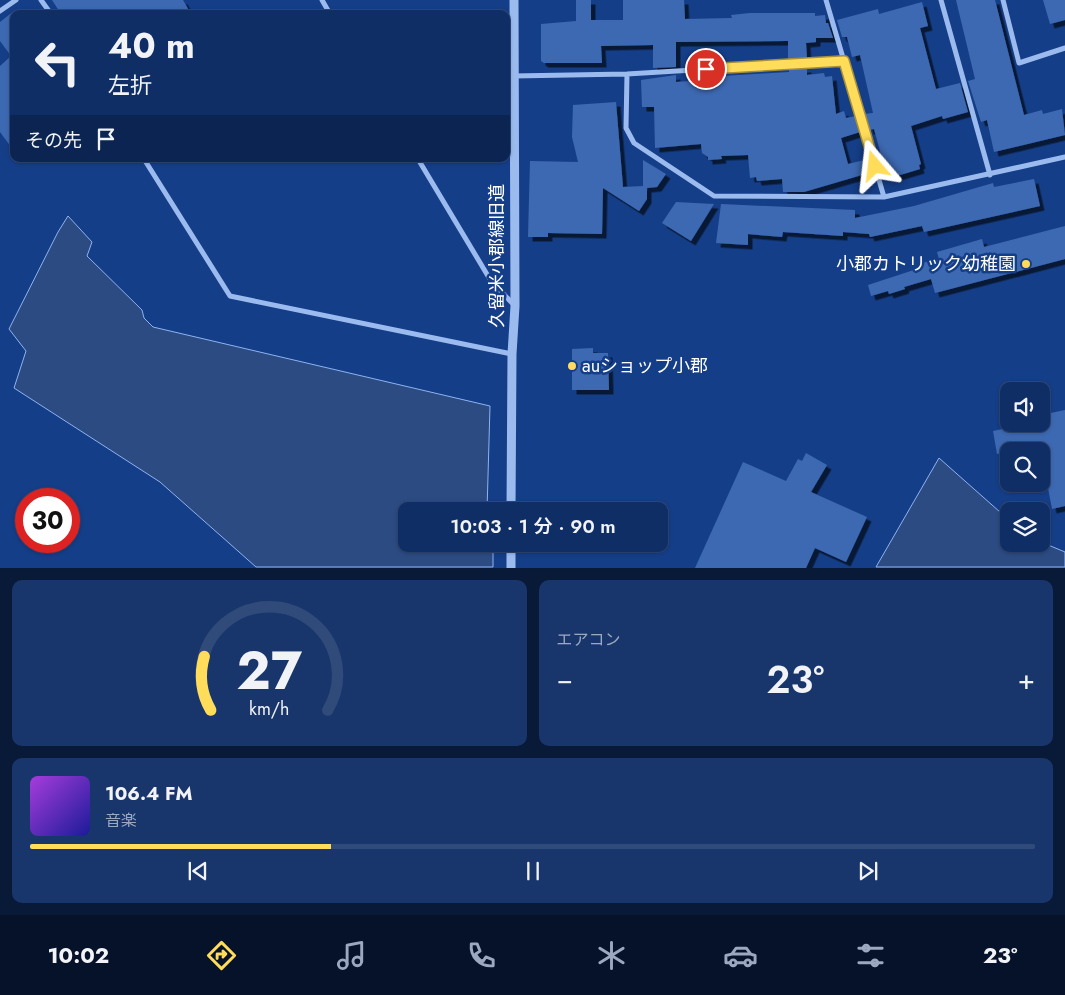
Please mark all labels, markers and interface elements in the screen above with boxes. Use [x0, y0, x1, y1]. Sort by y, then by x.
text: 40 m [108, 21, 195, 71]
icon: left [25, 30, 90, 95]
pin [685, 48, 727, 90]
icon: arrive [692, 55, 720, 83]
text: 左折 [108, 69, 152, 101]
icon: arrive [92, 125, 120, 153]
text: その先 [25, 127, 82, 154]
position arrow [848, 139, 900, 191]
street label: 久留米小郡線旧道 [484, 184, 510, 328]
place label: 小郡カトリック幼稚園 [836, 251, 1016, 277]
marker: 小郡カトリック幼稚園 [1020, 258, 1032, 270]
place label: auショップ小郡 [582, 353, 708, 379]
marker: auショップ小郡 [566, 360, 578, 372]
map controls [1000, 382, 1050, 552]
button: sound [1000, 382, 1050, 432]
button: search [1000, 442, 1050, 492]
speed limit sign: 30 [15, 488, 80, 553]
button: layers [1000, 502, 1050, 552]
text: 10:03 · 1 分 · 90 m [450, 513, 616, 540]
text: エアコン [557, 628, 621, 651]
text: 27 [237, 633, 303, 709]
text: 23° [767, 652, 824, 707]
text: − [557, 659, 573, 700]
text: + [1018, 659, 1035, 700]
text: km/h [249, 696, 289, 722]
text: 106.4 FM [105, 780, 192, 807]
text: 音楽 [105, 809, 137, 832]
icon: previous [184, 857, 212, 885]
icon: pause [519, 857, 547, 885]
icon: next [854, 857, 882, 885]
icon: directions [204, 938, 239, 973]
icon: music [334, 938, 369, 973]
icon: phone [464, 938, 499, 973]
icon: climate [594, 938, 629, 973]
icon: car [723, 938, 758, 973]
icon: filters [853, 938, 888, 973]
text: 10:02 [47, 939, 109, 971]
text: 23° [983, 939, 1018, 971]

